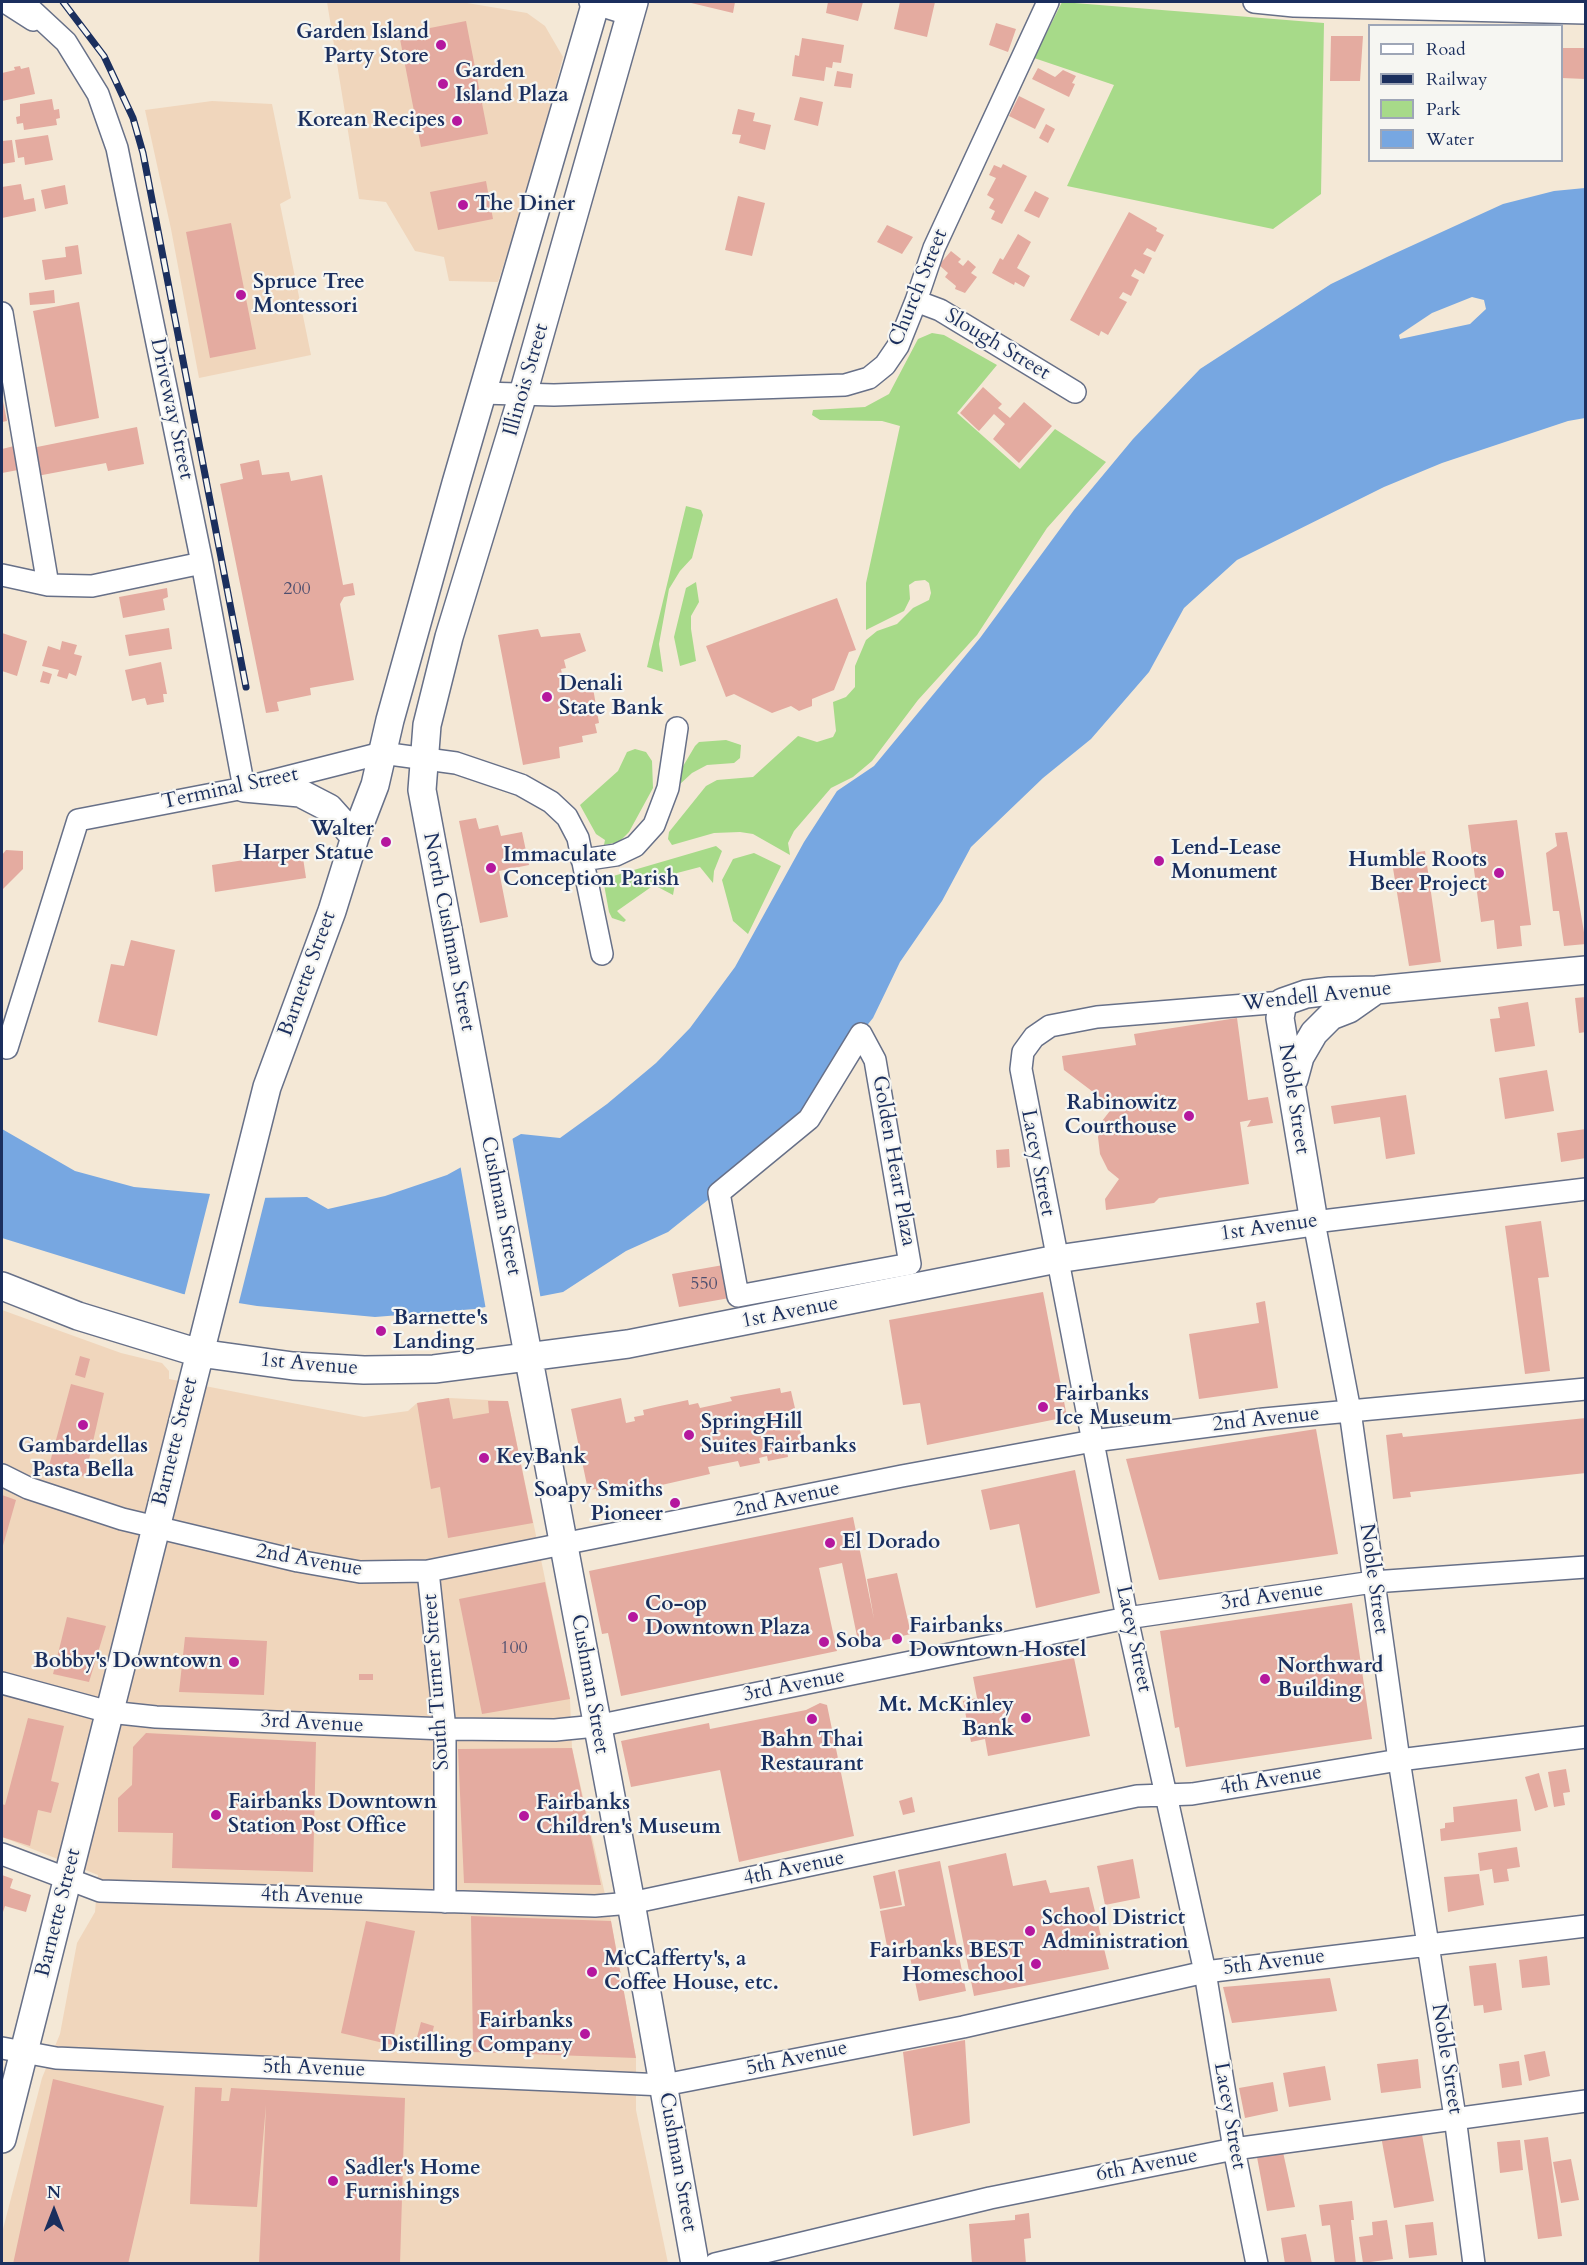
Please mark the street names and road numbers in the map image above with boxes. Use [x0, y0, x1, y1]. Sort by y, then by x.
street label: Church Street [884, 226, 954, 350]
street label: Slough Street [940, 304, 1054, 386]
street label: Illinois Street [499, 321, 555, 439]
street label: Driveway Street [144, 336, 198, 482]
street label: Terminal Street [160, 762, 300, 816]
street label: North Cushman Street [416, 831, 480, 1033]
street label: Barnette Street [274, 908, 342, 1040]
street label: Wendell Avenue [1241, 977, 1393, 1017]
street label: Noble Street [1272, 1042, 1314, 1156]
street label: Golden Heart Plaza [866, 1074, 920, 1248]
street label: Lacey Street [1014, 1108, 1060, 1218]
street label: Cushman Street [474, 1134, 526, 1278]
street label: 1st Avenue [1219, 1209, 1319, 1247]
street label: 1st Avenue [739, 1291, 841, 1335]
street label: 1st Avenue [259, 1348, 359, 1382]
street label: Barnette Street [148, 1375, 204, 1509]
street label: 2nd Avenue [1211, 1402, 1321, 1438]
street label: 2nd Avenue [732, 1476, 842, 1524]
street label: Noble Street [1353, 1522, 1393, 1636]
street label: 2nd Avenue [254, 1539, 364, 1583]
street label: 3rd Avenue [1219, 1577, 1325, 1617]
street label: Lacey Street [1109, 1583, 1157, 1695]
street label: South Turner Street [418, 1593, 456, 1771]
street label: Cushman Street [564, 1612, 614, 1756]
street label: 3rd Avenue [741, 1664, 847, 1708]
street label: 3rd Avenue [260, 1709, 364, 1739]
street label: 4th Avenue [1218, 1761, 1324, 1801]
street label: Barnette Street [31, 1846, 87, 1980]
street label: 4th Avenue [741, 1846, 847, 1892]
street label: 4th Avenue [260, 1883, 364, 1911]
street label: 5th Avenue [1222, 1944, 1326, 1982]
street label: Noble Street [1425, 2002, 1467, 2116]
street label: 5th Avenue [744, 2036, 850, 2082]
street label: 5th Avenue [262, 2055, 366, 2083]
street label: Lacey Street [1207, 2061, 1251, 2171]
street label: Cushman Street [652, 2090, 702, 2234]
street label: 6th Avenue [1094, 2144, 1200, 2188]

